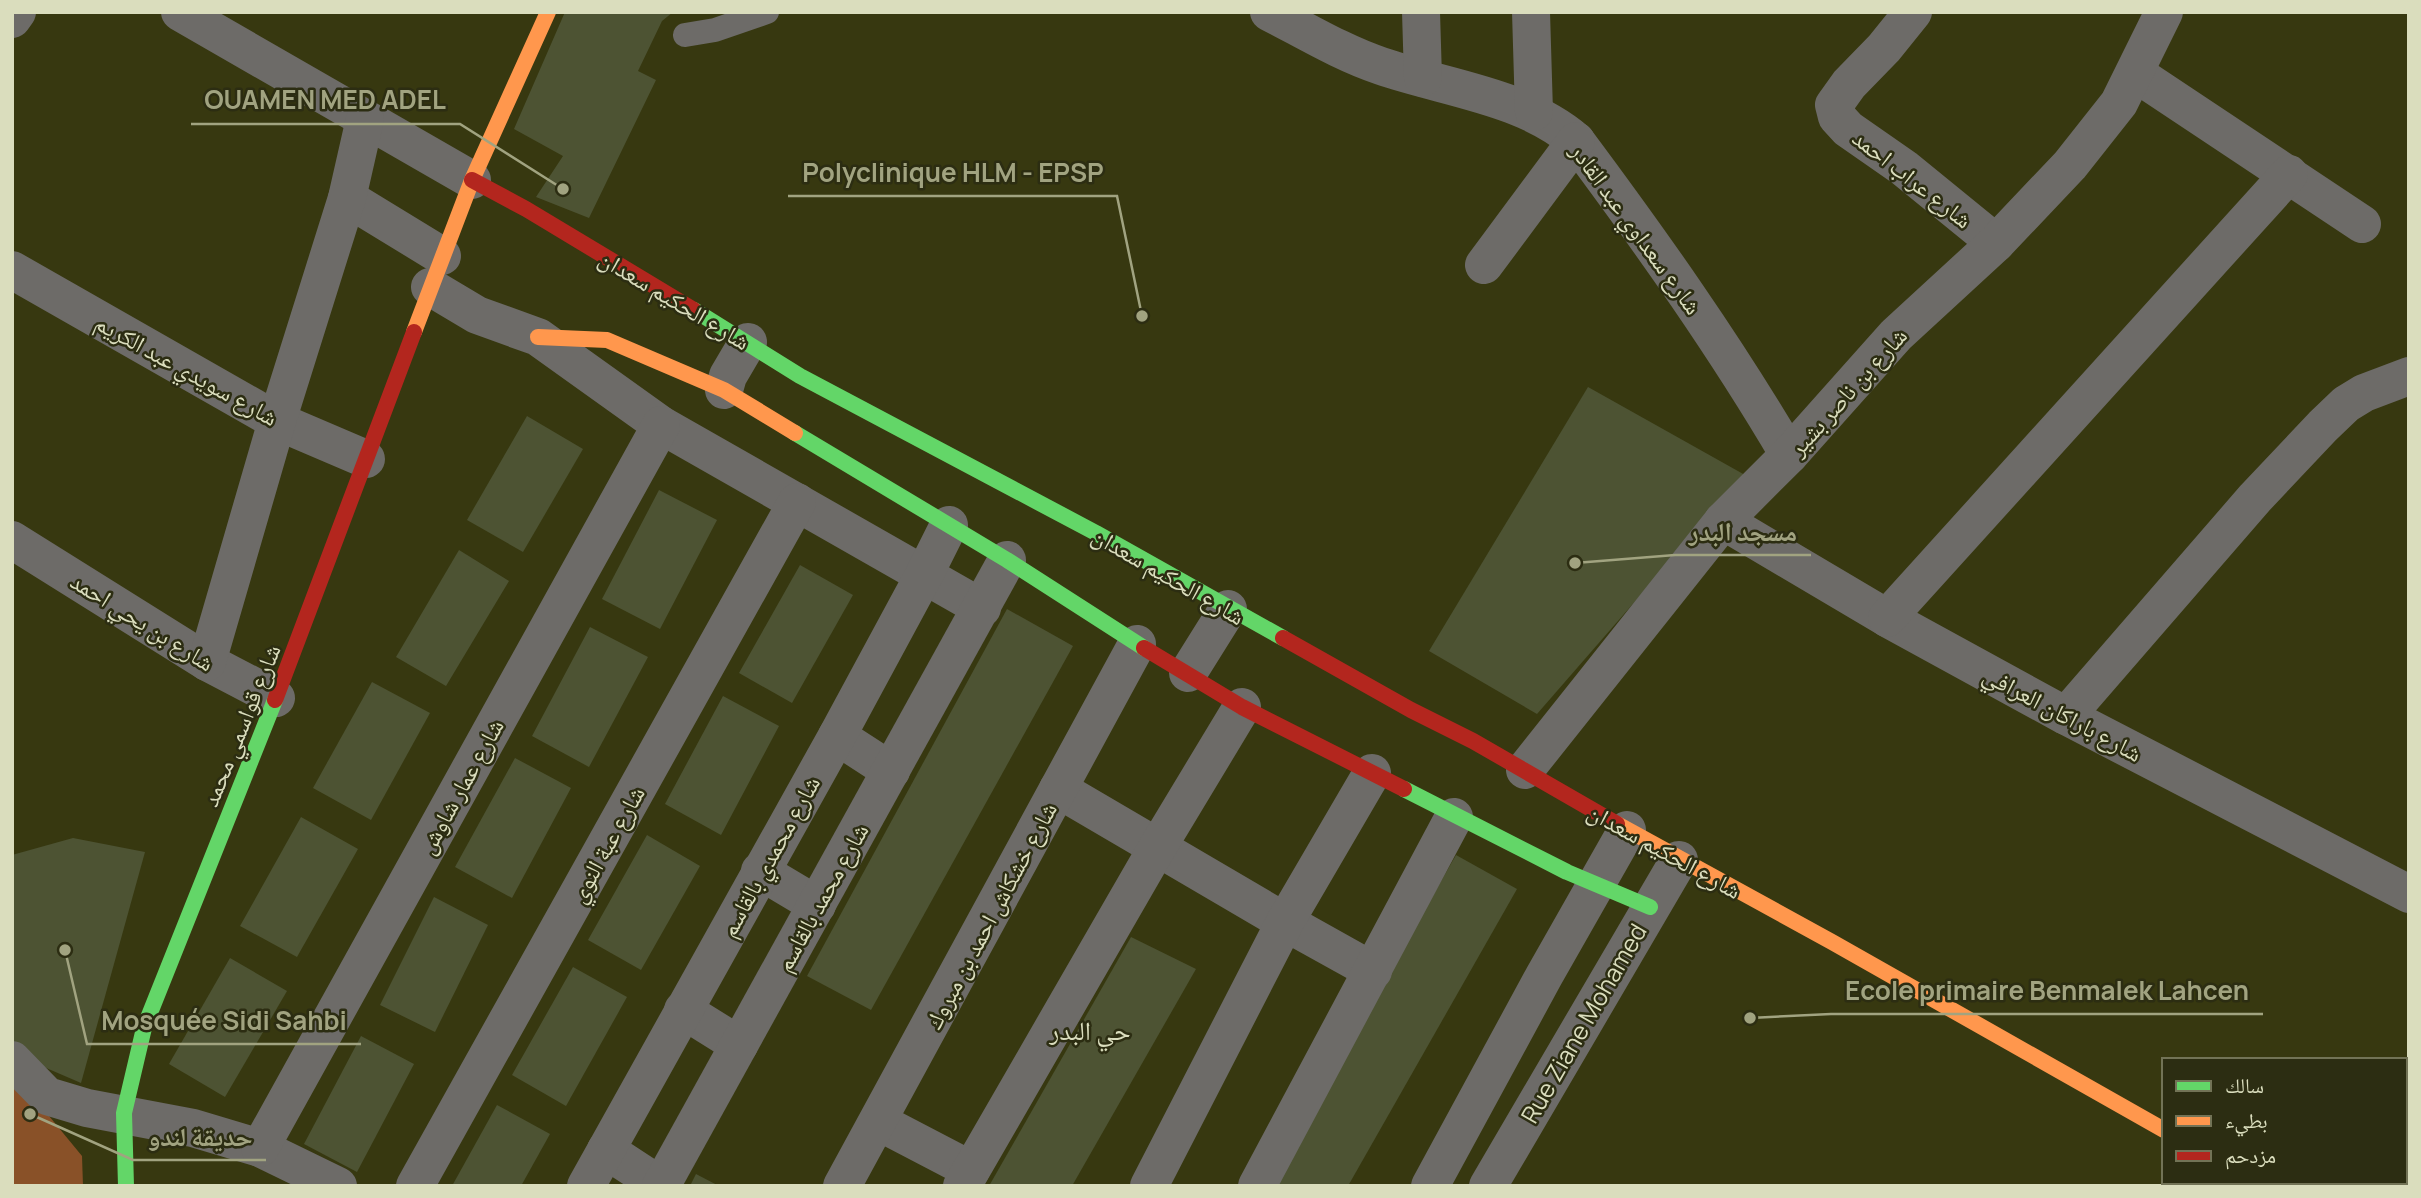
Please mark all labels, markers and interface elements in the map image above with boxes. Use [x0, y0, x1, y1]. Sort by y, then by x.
callout: OUAMEN MED ADEL [191, 77, 460, 124]
text: OUAMEN MED ADEL [204, 81, 446, 117]
street label: شارع عراب احمد [1846, 121, 1980, 235]
street label: شارع سعداوي عبد القادر [1560, 135, 1711, 323]
callout: Polyclinique HLM - EPSP [788, 149, 1117, 196]
text: Polyclinique HLM - EPSP [802, 154, 1104, 190]
street label: شارع الحكيم سعدان [593, 241, 757, 358]
street label: شارع سويدي عبد الكريم [88, 305, 284, 437]
street label: شارع بن ناصر بشير [1780, 319, 1914, 463]
callout: مسجد البدر [1675, 508, 1811, 555]
text: مسجد البدر [1688, 513, 1797, 549]
street label: شارع الحكيم سعدان [1086, 518, 1251, 633]
street label: شارع بن يحي احمد [63, 564, 221, 682]
street label: شارع قواسمي محمد [192, 639, 291, 813]
street label: شارع باراكان العرافي [1976, 657, 2148, 772]
street label: شارع عمار شاوش [409, 712, 511, 860]
street label: شارع محمدي بالقاسم [711, 769, 831, 945]
street label: شارع عبة النوي [560, 780, 655, 910]
street label: شارع الحكيم سعدان [1582, 794, 1748, 907]
street label: شارع خشكاش احمد بن مبروك [916, 796, 1064, 1034]
street label: شارع محمد بالقاسم [767, 817, 876, 978]
street label: Rue Ziane Mohamed [1512, 917, 1654, 1129]
callout: Ecole primaire Benmalek Lahcen [1831, 967, 2263, 1014]
text: Ecole primaire Benmalek Lahcen [1845, 972, 2249, 1008]
callout: Mosquée Sidi Sahbi [87, 997, 361, 1044]
text: Mosquée Sidi Sahbi [101, 1002, 347, 1038]
district label: حي البدر [1048, 1012, 1131, 1052]
legend [2162, 1058, 2407, 1184]
text: سالك [2225, 1071, 2264, 1099]
text: بطيء [2225, 1106, 2268, 1137]
callout: حديقة لندو [133, 1113, 266, 1160]
text: حديقة لندو [147, 1118, 253, 1154]
text: مزدحم [2225, 1141, 2276, 1170]

